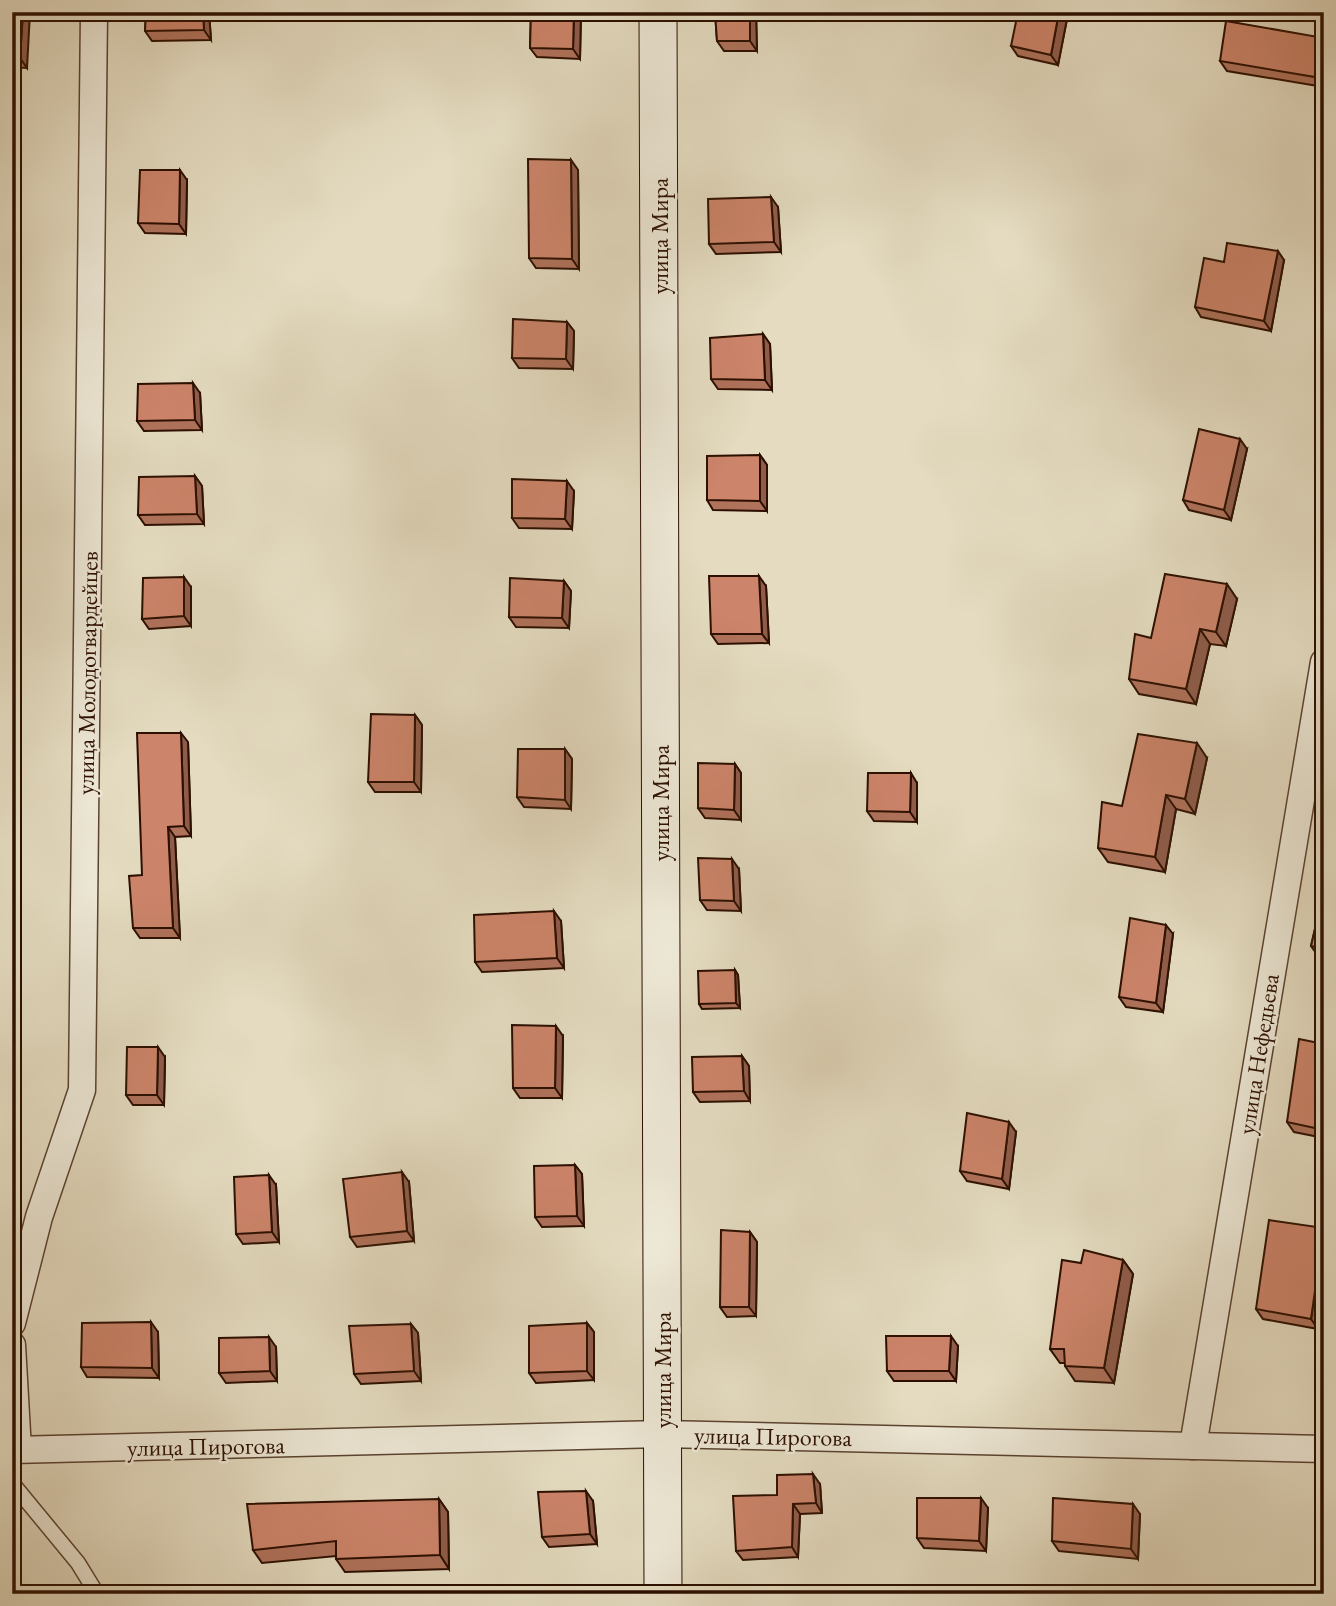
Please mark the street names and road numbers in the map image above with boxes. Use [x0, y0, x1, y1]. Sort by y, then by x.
street label: улица Мира [644, 177, 675, 294]
street label: улица Молодогвардейцев [69, 551, 105, 795]
street label: улица Мира [645, 744, 676, 861]
street label: улица Нефедьева [1230, 971, 1286, 1137]
street label: улица Мира [647, 1311, 678, 1428]
street label: улица Пирогова [694, 1419, 853, 1453]
street label: улица Пирогова [127, 1429, 286, 1463]

